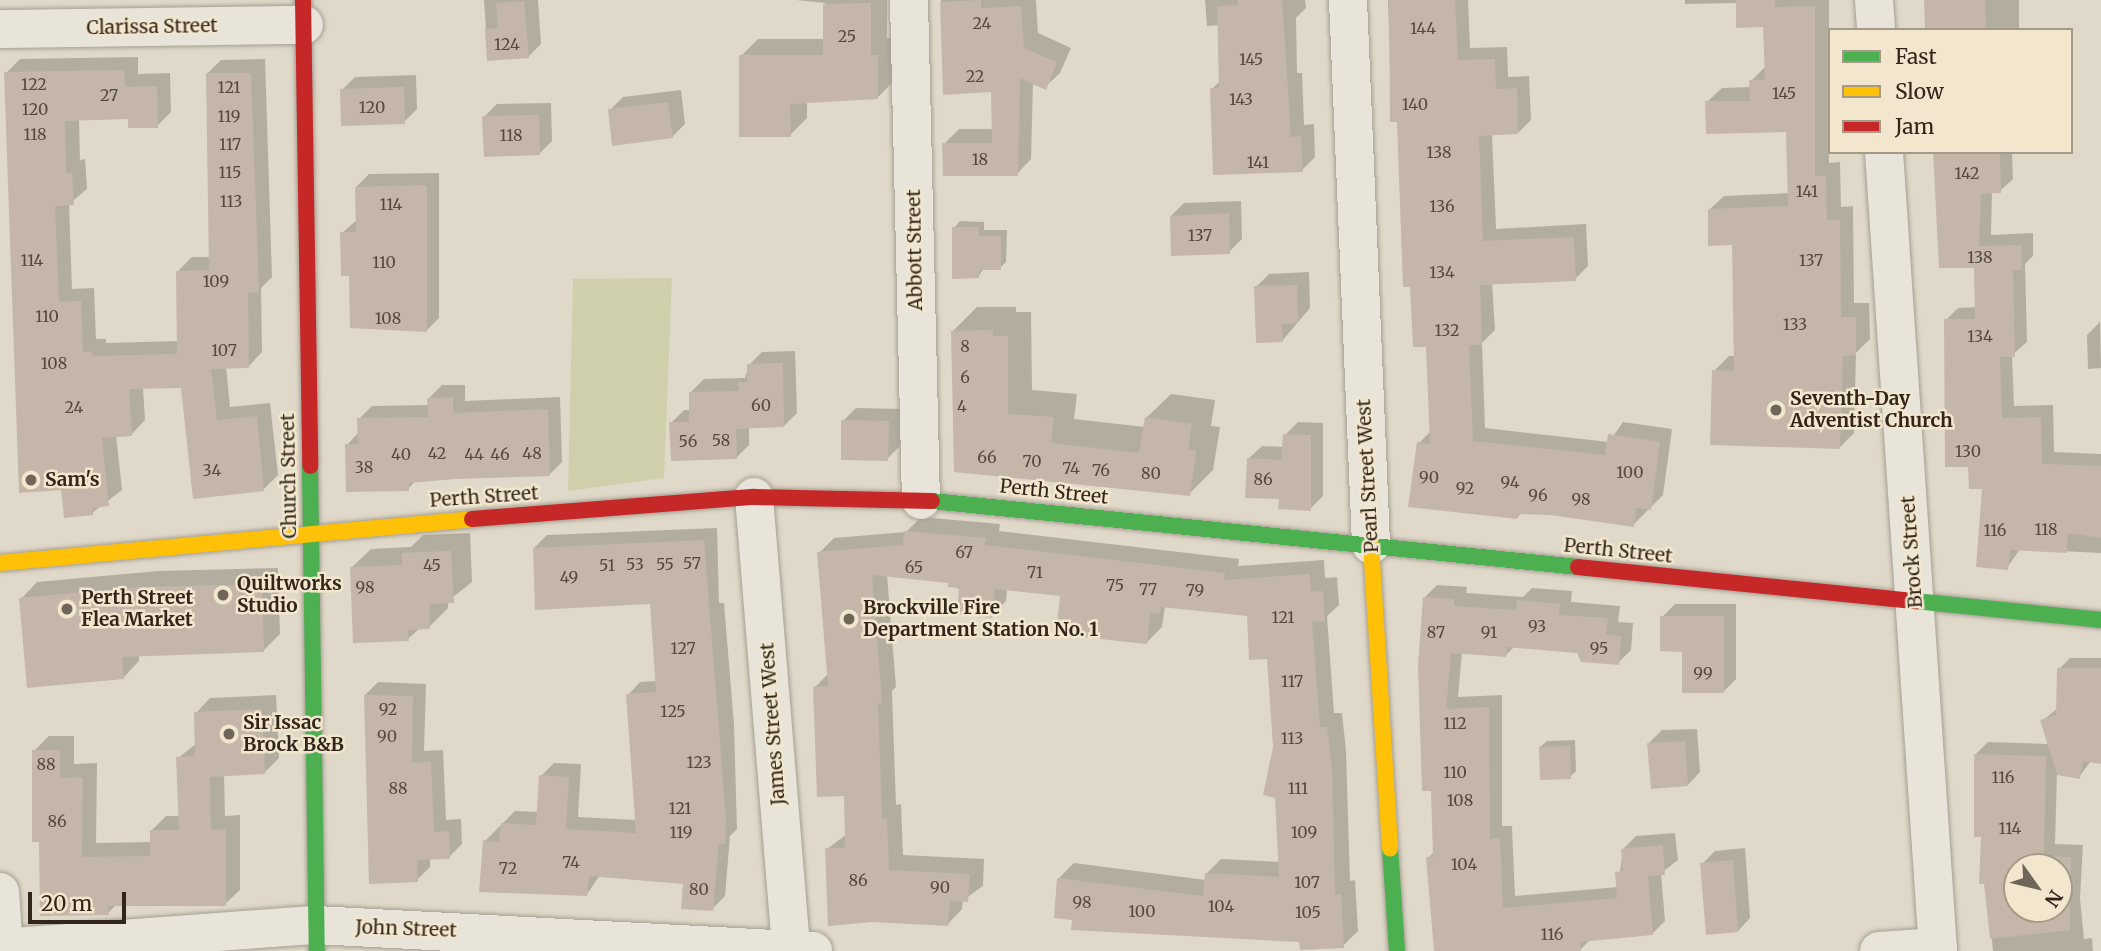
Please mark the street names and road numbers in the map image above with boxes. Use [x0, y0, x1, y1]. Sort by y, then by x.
street label: Clarissa Street [86, 14, 218, 40]
street label: Abbott Street [903, 189, 927, 311]
street label: Pearl Street West [1353, 398, 1383, 554]
street label: Church Street [277, 413, 301, 539]
street label: Perth Street [999, 475, 1109, 509]
street label: Perth Street [429, 482, 539, 512]
street label: Brock Street [1897, 495, 1927, 609]
street label: Perth Street [1563, 534, 1673, 568]
street label: James Street West [756, 642, 790, 806]
street label: John Street [355, 916, 457, 942]

